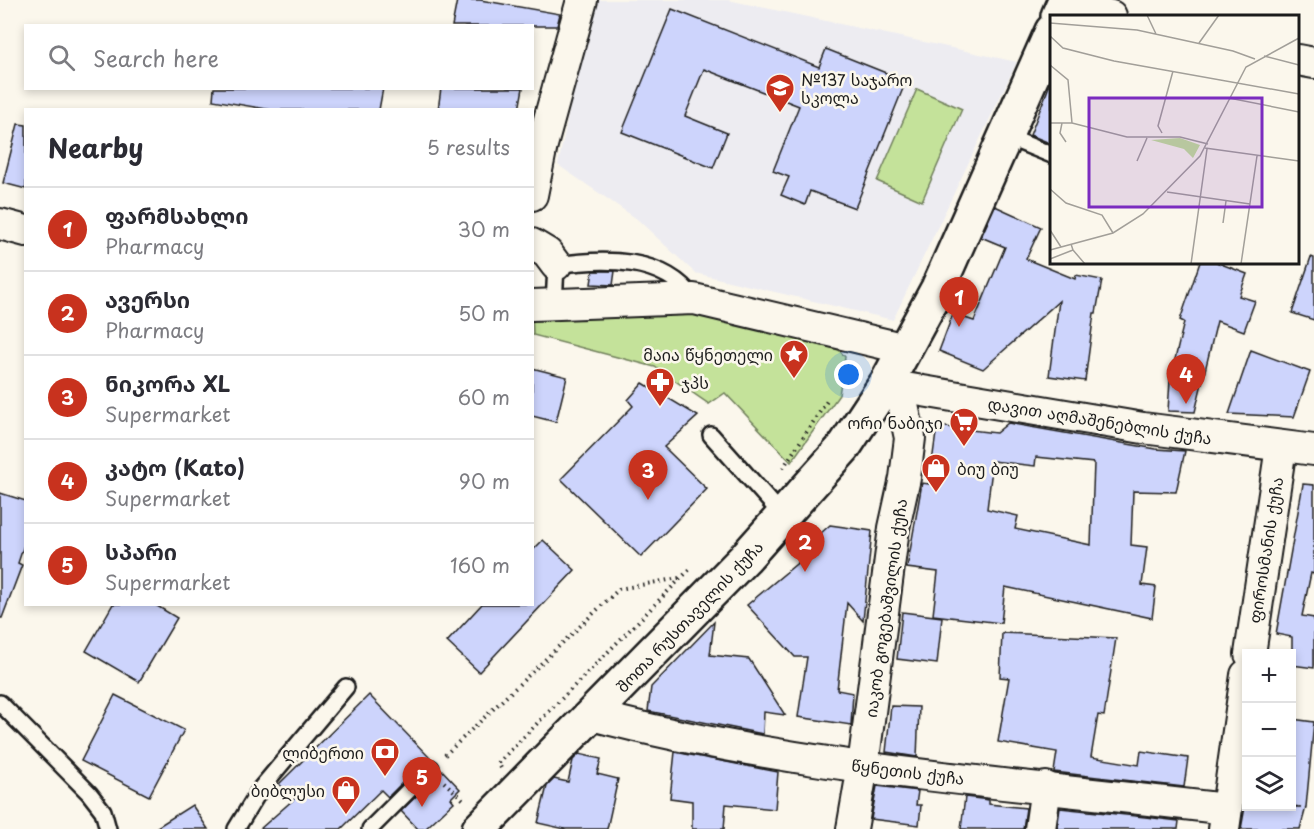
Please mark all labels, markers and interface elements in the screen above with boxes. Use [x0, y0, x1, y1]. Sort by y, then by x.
inset map [1050, 15, 1299, 264]
search box [24, 24, 534, 90]
icon: search [45, 41, 78, 74]
text: Search here [93, 41, 219, 74]
place label: №137 საჯარო სკოლა [801, 67, 912, 109]
school or university icon: №137 საჯარო სკოლა [764, 72, 796, 114]
text: Nearby [48, 128, 143, 167]
text: 5 results [427, 132, 510, 162]
text: ფარმსახლი [105, 198, 249, 231]
text: 1 [63, 214, 72, 244]
text: 30 m [457, 214, 510, 244]
text: Pharmacy [105, 231, 205, 261]
pin: 1 [940, 278, 978, 327]
text: ავერსი [105, 282, 190, 315]
text: 2 [60, 298, 75, 328]
text: 50 m [458, 298, 510, 328]
text: Pharmacy [105, 315, 205, 345]
place icon: მაია წყნეთელი [778, 338, 810, 380]
place label: მაია წყნეთელი [643, 342, 773, 366]
pin: 4 [1166, 354, 1206, 404]
your location [834, 360, 863, 389]
text: ნიკორა XL [105, 366, 230, 399]
pharmacy icon: ჯპს [644, 366, 676, 408]
place label: ჯპს [681, 370, 709, 394]
text: 3 [61, 382, 74, 412]
text: 60 m [458, 382, 510, 412]
street label: დავით აღმაშენებლის ქუჩა [986, 390, 1214, 450]
text: Supermarket [105, 399, 231, 429]
supermarket icon: ორი ნაბიჯი [948, 406, 980, 448]
place label: ორი ნაბიჯი [847, 410, 943, 434]
text: კატო (Kato) [105, 450, 245, 483]
pin: 3 [628, 450, 668, 500]
shop icon: ბიუ ბიუ [920, 452, 952, 494]
place label: ბიუ ბიუ [957, 456, 1019, 480]
text: 4 [61, 466, 74, 496]
text: 90 m [459, 466, 510, 496]
street label: ფიროსმანის ქუჩა [1242, 475, 1288, 625]
text: Supermarket [105, 483, 231, 513]
street label: იაკობ გოგებაშვილის ქუჩა [858, 497, 912, 719]
pin: 2 [786, 522, 824, 572]
text: სპარი [105, 534, 177, 567]
street label: შოთა რუსთაველის ქუჩა [610, 535, 768, 697]
text: 5 [61, 550, 74, 580]
text: 160 m [450, 550, 510, 580]
text: Supermarket [105, 567, 231, 597]
map controls [1242, 649, 1296, 811]
button: + [1242, 649, 1296, 703]
button: − [1242, 703, 1296, 757]
bank icon: ლიბერთი [369, 736, 401, 778]
place label: ლიბერთი [282, 740, 364, 764]
street label: წყნეთის ქუჩა [850, 752, 966, 790]
button: layers [1242, 757, 1296, 811]
pin: 5 [402, 758, 442, 807]
shop icon: ბიბლუსი [330, 774, 362, 816]
place label: ბიბლუსი [251, 778, 325, 802]

